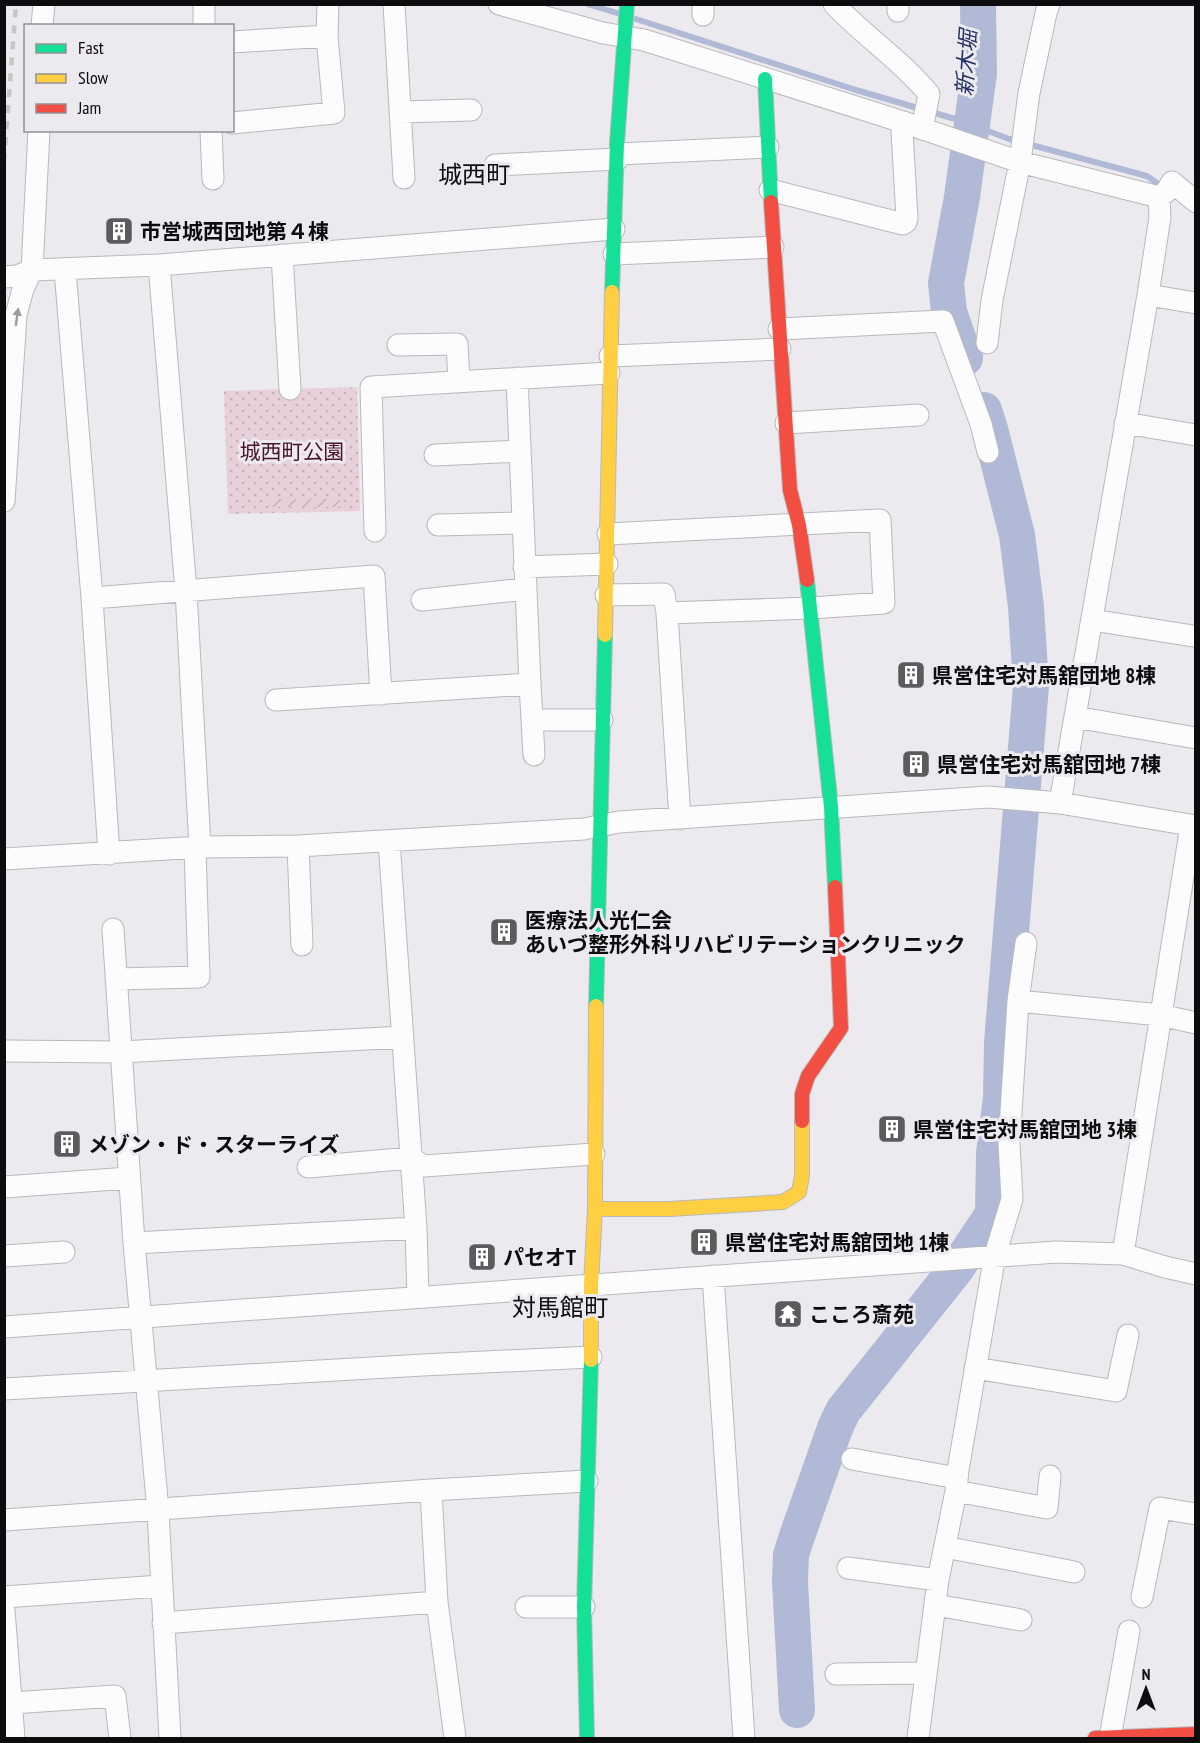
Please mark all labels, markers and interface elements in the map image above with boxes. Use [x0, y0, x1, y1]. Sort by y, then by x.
legend [24, 24, 234, 132]
water label: 新木堀 [950, 26, 982, 97]
text: Fast [78, 36, 104, 59]
text: Slow [78, 66, 109, 89]
text: Jam [77, 96, 101, 119]
district label: 城西町 [438, 159, 510, 190]
building icon: 市営城西団地第４棟 [103, 215, 135, 247]
place label: 市営城西団地第４棟 [140, 218, 329, 245]
one-way arrow [12, 308, 21, 327]
park label: 城西町公園 [240, 438, 345, 465]
building icon: 県営住宅対馬舘団地 8棟 [895, 659, 927, 691]
place label: 県営住宅対馬舘団地 8棟 [932, 662, 1156, 689]
building icon: 県営住宅対馬舘団地 7棟 [900, 748, 932, 780]
place label: 県営住宅対馬舘団地 7棟 [937, 751, 1161, 778]
place label: 医療法人光仁会 あいづ整形外科リハビリテーションクリニック [525, 907, 966, 958]
building icon: 医療法人光仁会 あいづ整形外科リハビリテーションクリニック [488, 916, 520, 948]
building icon: 県営住宅対馬舘団地 3棟 [876, 1113, 908, 1145]
place label: 県営住宅対馬舘団地 3棟 [913, 1116, 1137, 1143]
building icon: メゾン・ド・スターライズ [51, 1128, 83, 1160]
place label: メゾン・ド・スターライズ [88, 1131, 339, 1158]
building icon: 県営住宅対馬舘団地 1棟 [688, 1226, 720, 1258]
place label: 県営住宅対馬舘団地 1棟 [725, 1229, 949, 1256]
building icon: パセオT [466, 1241, 498, 1273]
place label: パセオT [503, 1244, 576, 1271]
district label: 対馬館町 [512, 1292, 608, 1323]
temple icon: こころ斎苑 [772, 1298, 804, 1330]
place label: こころ斎苑 [809, 1301, 914, 1328]
north arrow [1116, 1659, 1176, 1719]
text: N [1142, 1664, 1150, 1684]

